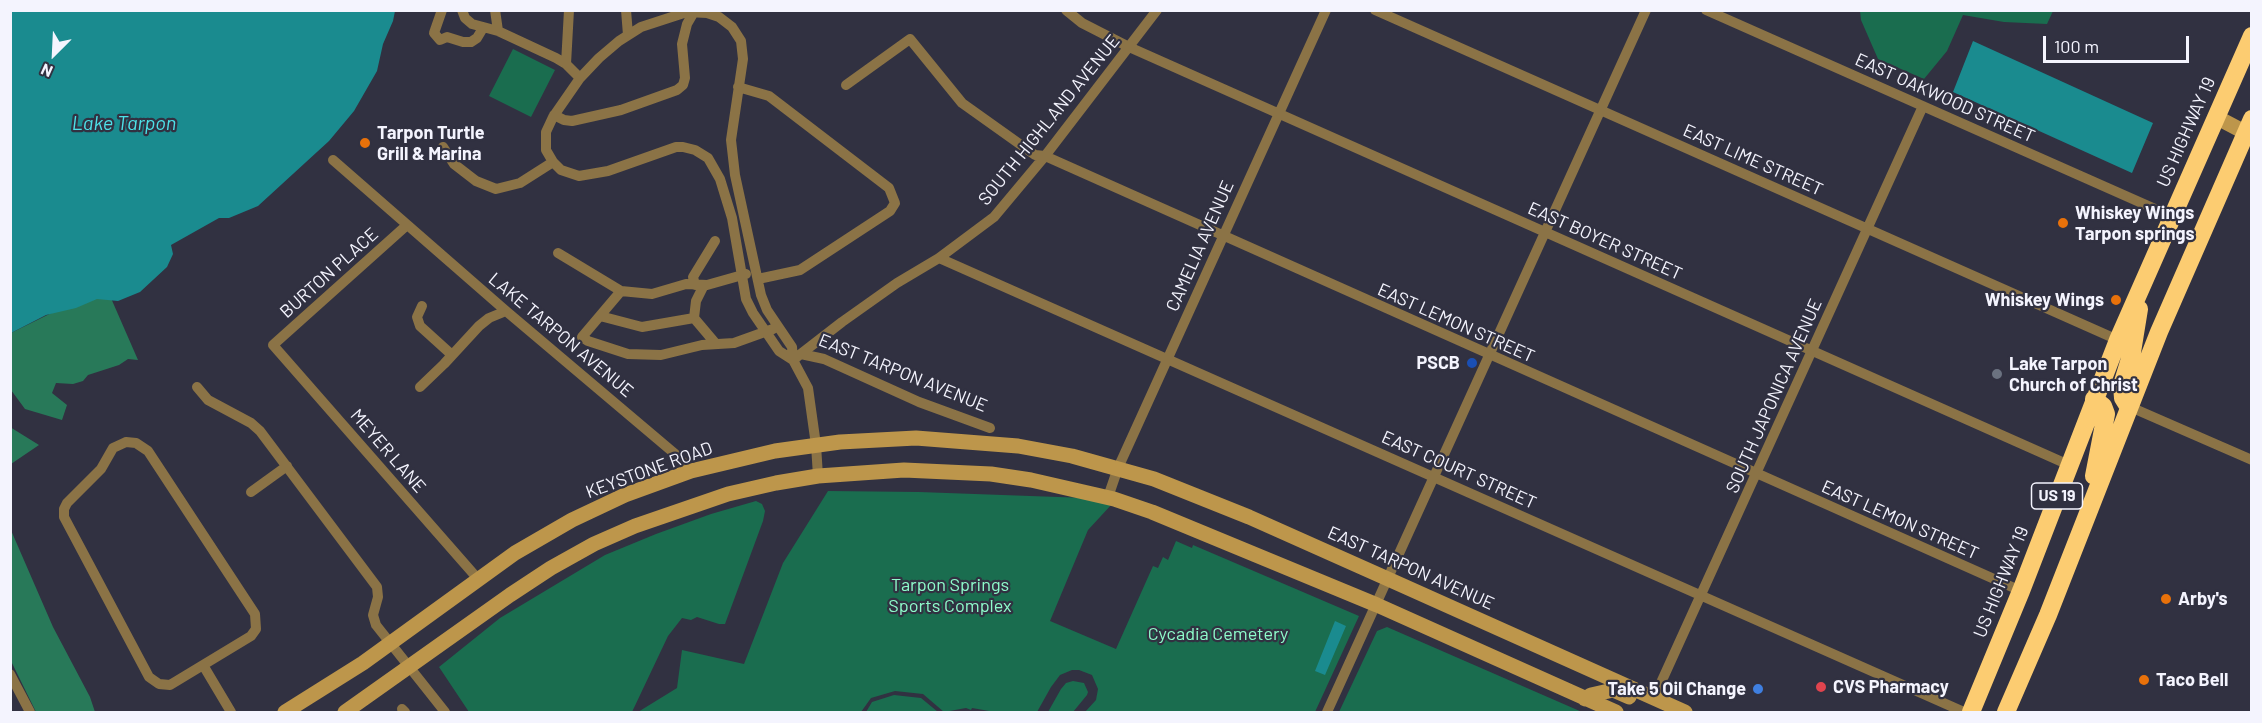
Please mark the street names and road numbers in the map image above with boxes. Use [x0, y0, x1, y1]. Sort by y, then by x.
street label: SOUTH HIGHLAND AVENUE [974, 31, 1124, 209]
street label: EAST OAKWOOD STREET [1852, 49, 2038, 147]
street label: US HIGHWAY 19 [2152, 74, 2220, 190]
street label: EAST LIME STREET [1680, 119, 1826, 201]
street label: CAMELIA AVENUE [1161, 177, 1239, 315]
street label: EAST BOYER STREET [1525, 197, 1685, 285]
street label: BURTON PLACE [276, 223, 382, 323]
street label: LAKE TARPON AVENUE [484, 268, 638, 402]
street label: EAST LEMON STREET [1374, 279, 1538, 367]
street label: SOUTH JAPONICA AVENUE [1721, 296, 1827, 496]
street label: EAST TARPON AVENUE [816, 329, 990, 417]
street label: MEYER LANE [346, 405, 430, 497]
street label: EAST COURT STREET [1378, 426, 1540, 514]
street label: KEYSTONE ROAD [583, 437, 715, 503]
street label: EAST LEMON STREET [1818, 476, 1982, 564]
road number: US 19 [2032, 483, 2082, 509]
street label: EAST TARPON AVENUE [1324, 522, 1498, 614]
street label: US HIGHWAY 19 [1969, 523, 2033, 641]

